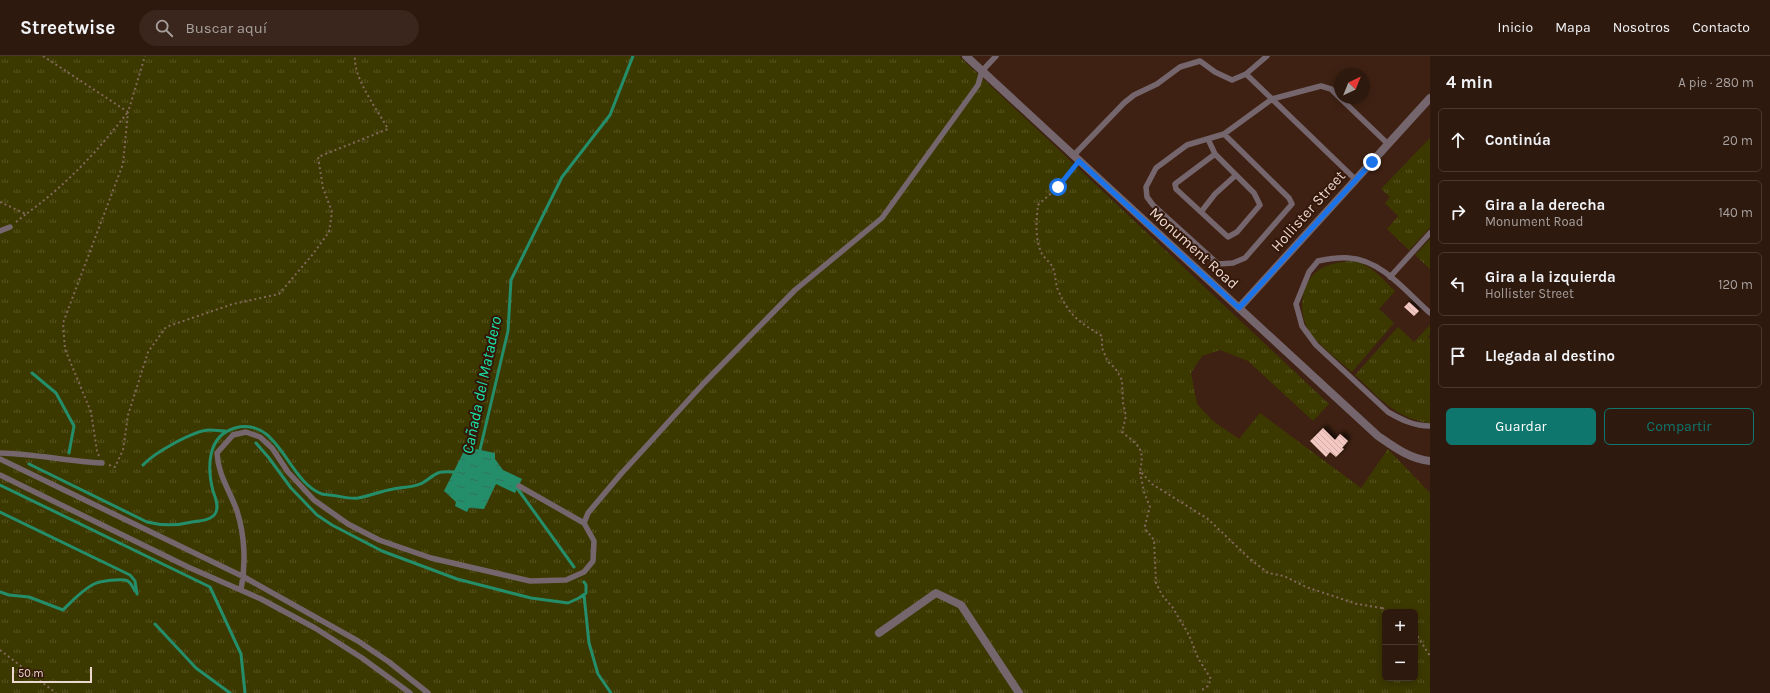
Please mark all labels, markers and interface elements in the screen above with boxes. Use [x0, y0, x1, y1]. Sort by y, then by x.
search box [139, 10, 419, 46]
text: Streetwise [20, 17, 115, 39]
icon: search [153, 17, 175, 39]
text: Buscar aquí [185, 19, 267, 37]
text: Inicio [1498, 19, 1533, 36]
text: Mapa [1555, 19, 1591, 36]
text: Nosotros [1613, 19, 1670, 36]
text: Contacto [1692, 19, 1750, 36]
north arrow [1334, 68, 1370, 104]
text: 4 min [1446, 72, 1493, 92]
text: A pie · 280 m [1678, 75, 1754, 90]
icon: ahead [1447, 129, 1469, 151]
text: Continúa [1485, 131, 1551, 149]
text: 20 m [1723, 133, 1753, 148]
route end [1363, 153, 1381, 171]
street label: Hollister Street [1267, 167, 1349, 255]
route start [1049, 178, 1067, 196]
text: Gira a la derecha [1485, 196, 1605, 214]
icon: right [1447, 201, 1469, 223]
street label: Monument Road [1146, 203, 1242, 293]
text: 140 m [1718, 205, 1753, 220]
text: Monument Road [1485, 214, 1583, 229]
text: Gira a la izquierda [1485, 268, 1616, 286]
icon: left [1447, 273, 1469, 295]
text: 120 m [1718, 277, 1753, 292]
text: Hollister Street [1485, 286, 1574, 301]
water label: Cañada del Matadero [458, 314, 505, 456]
icon: arrive [1447, 345, 1469, 367]
text: Llegada al destino [1485, 347, 1615, 365]
button: Guardar [1446, 408, 1596, 445]
button: Compartir [1604, 408, 1754, 445]
map controls [1382, 609, 1418, 681]
button: + [1382, 609, 1418, 645]
button: − [1382, 645, 1418, 681]
scale bar [12, 665, 92, 684]
text: 50 m [18, 667, 44, 680]

